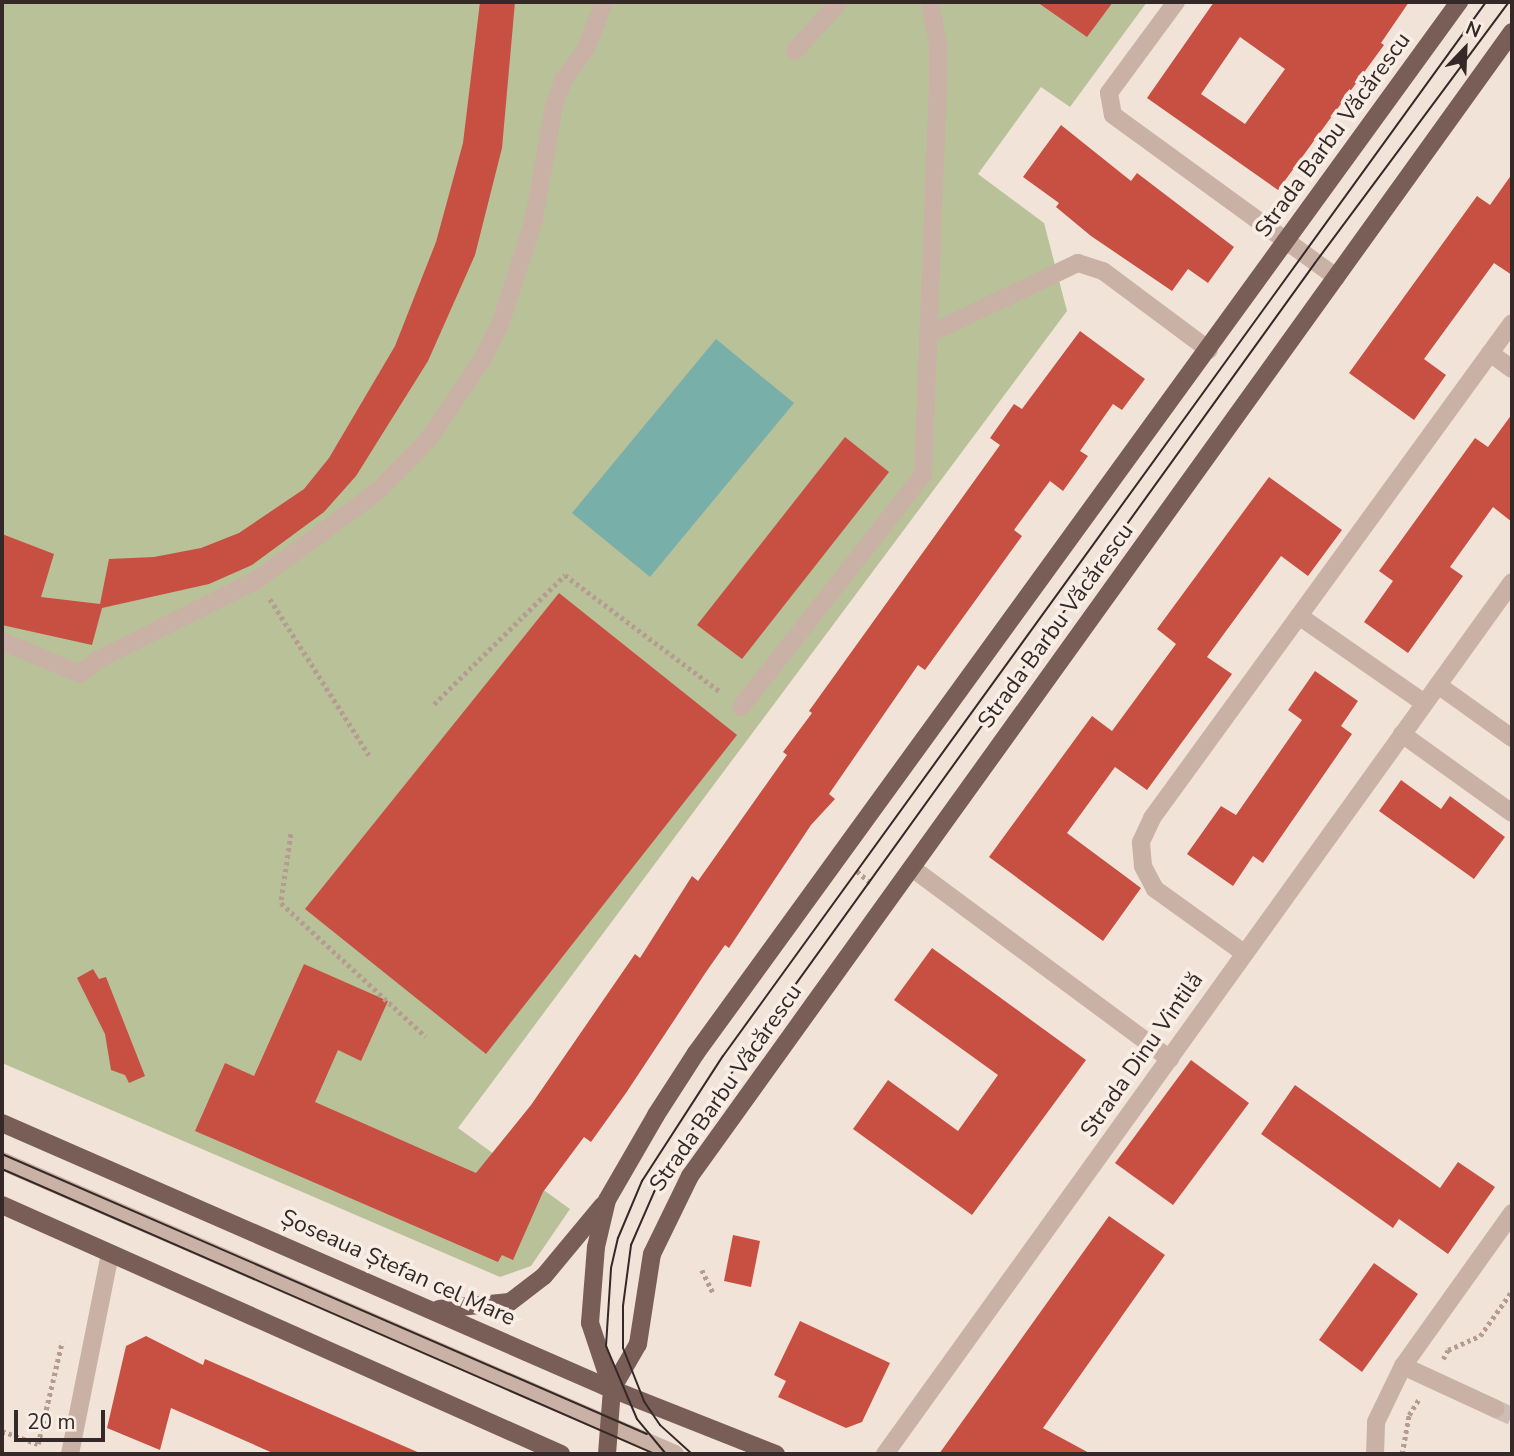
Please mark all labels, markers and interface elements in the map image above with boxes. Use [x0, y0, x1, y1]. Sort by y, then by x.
north arrow [1430, 14, 1500, 84]
text: N [1462, 15, 1485, 44]
street label: Strada Barbu Văcărescu [1249, 27, 1417, 243]
street label: Strada Barbu Văcărescu [972, 518, 1140, 734]
street label: Strada Dinu Vintilă [1075, 967, 1209, 1143]
street label: Strada Barbu Văcărescu [644, 979, 808, 1197]
street label: Șoseaua Ștefan cel Mare [276, 1204, 520, 1332]
scale bar [18, 1396, 108, 1440]
text: 20 m [27, 1408, 76, 1436]

